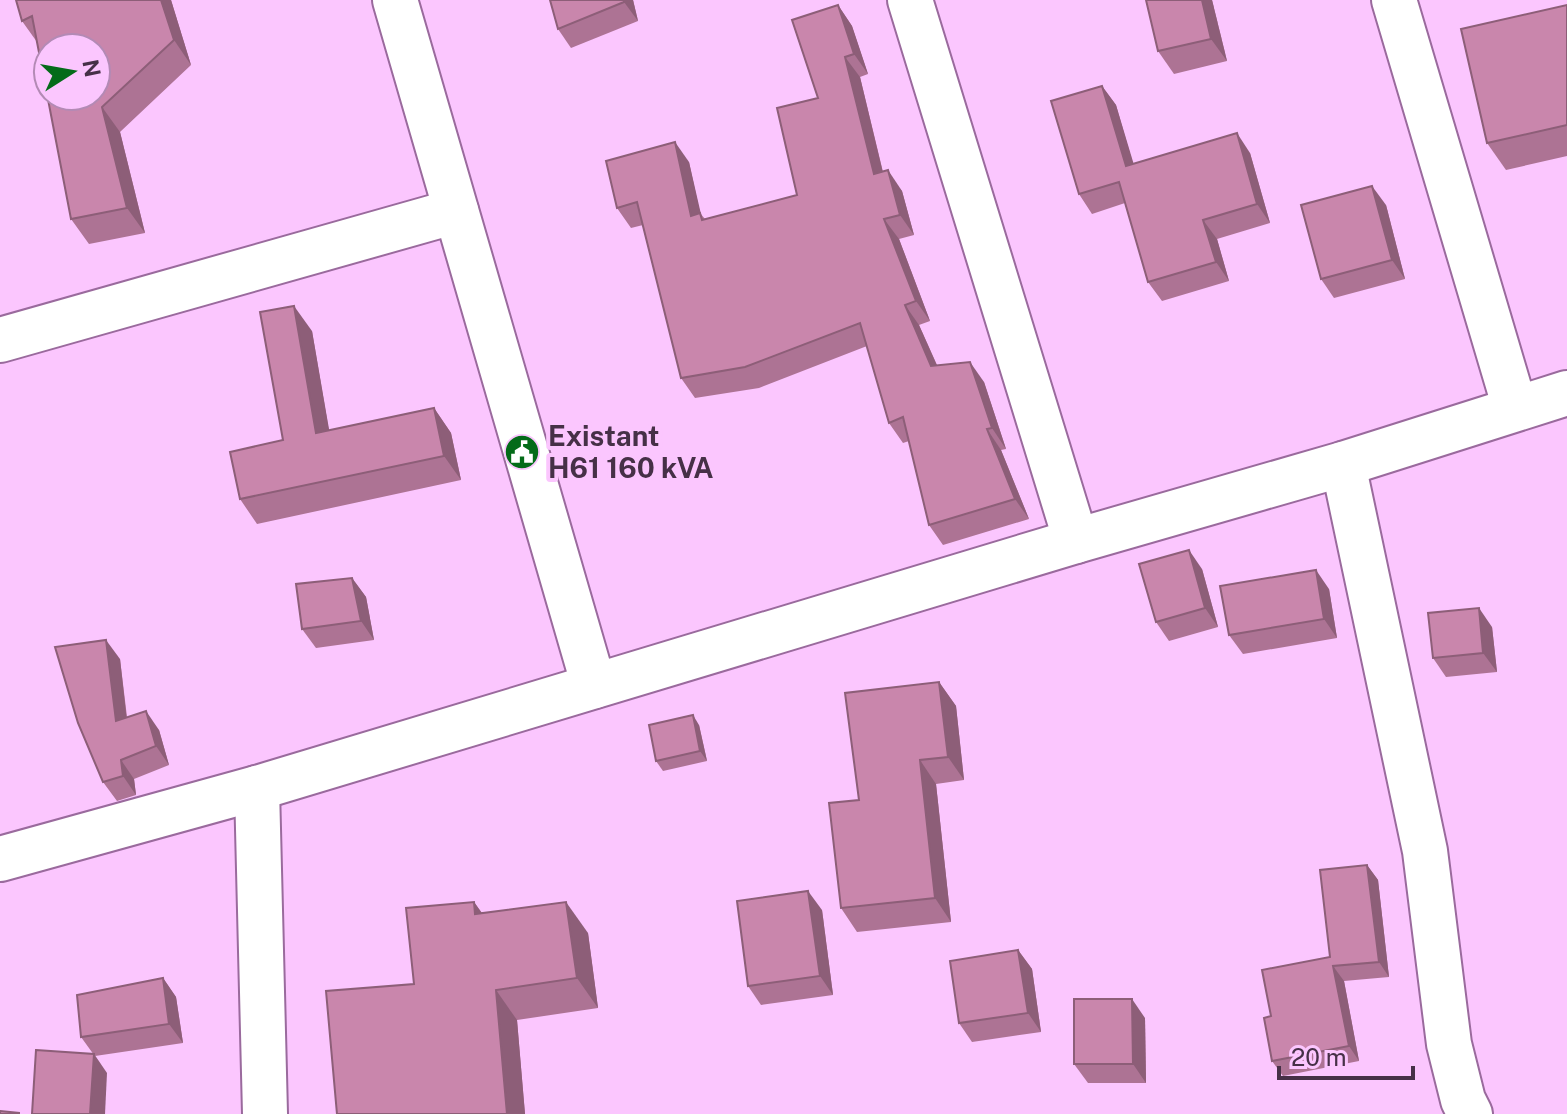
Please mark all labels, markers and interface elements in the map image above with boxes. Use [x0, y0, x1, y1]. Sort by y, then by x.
north arrow [32, 32, 112, 112]
text: N [77, 57, 106, 79]
place label: Existant H61 160 kVA [548, 419, 714, 484]
public building icon: Existant H61 160 kVA [503, 433, 541, 471]
scale bar [1279, 1030, 1413, 1080]
text: 20 m [1291, 1043, 1347, 1071]

